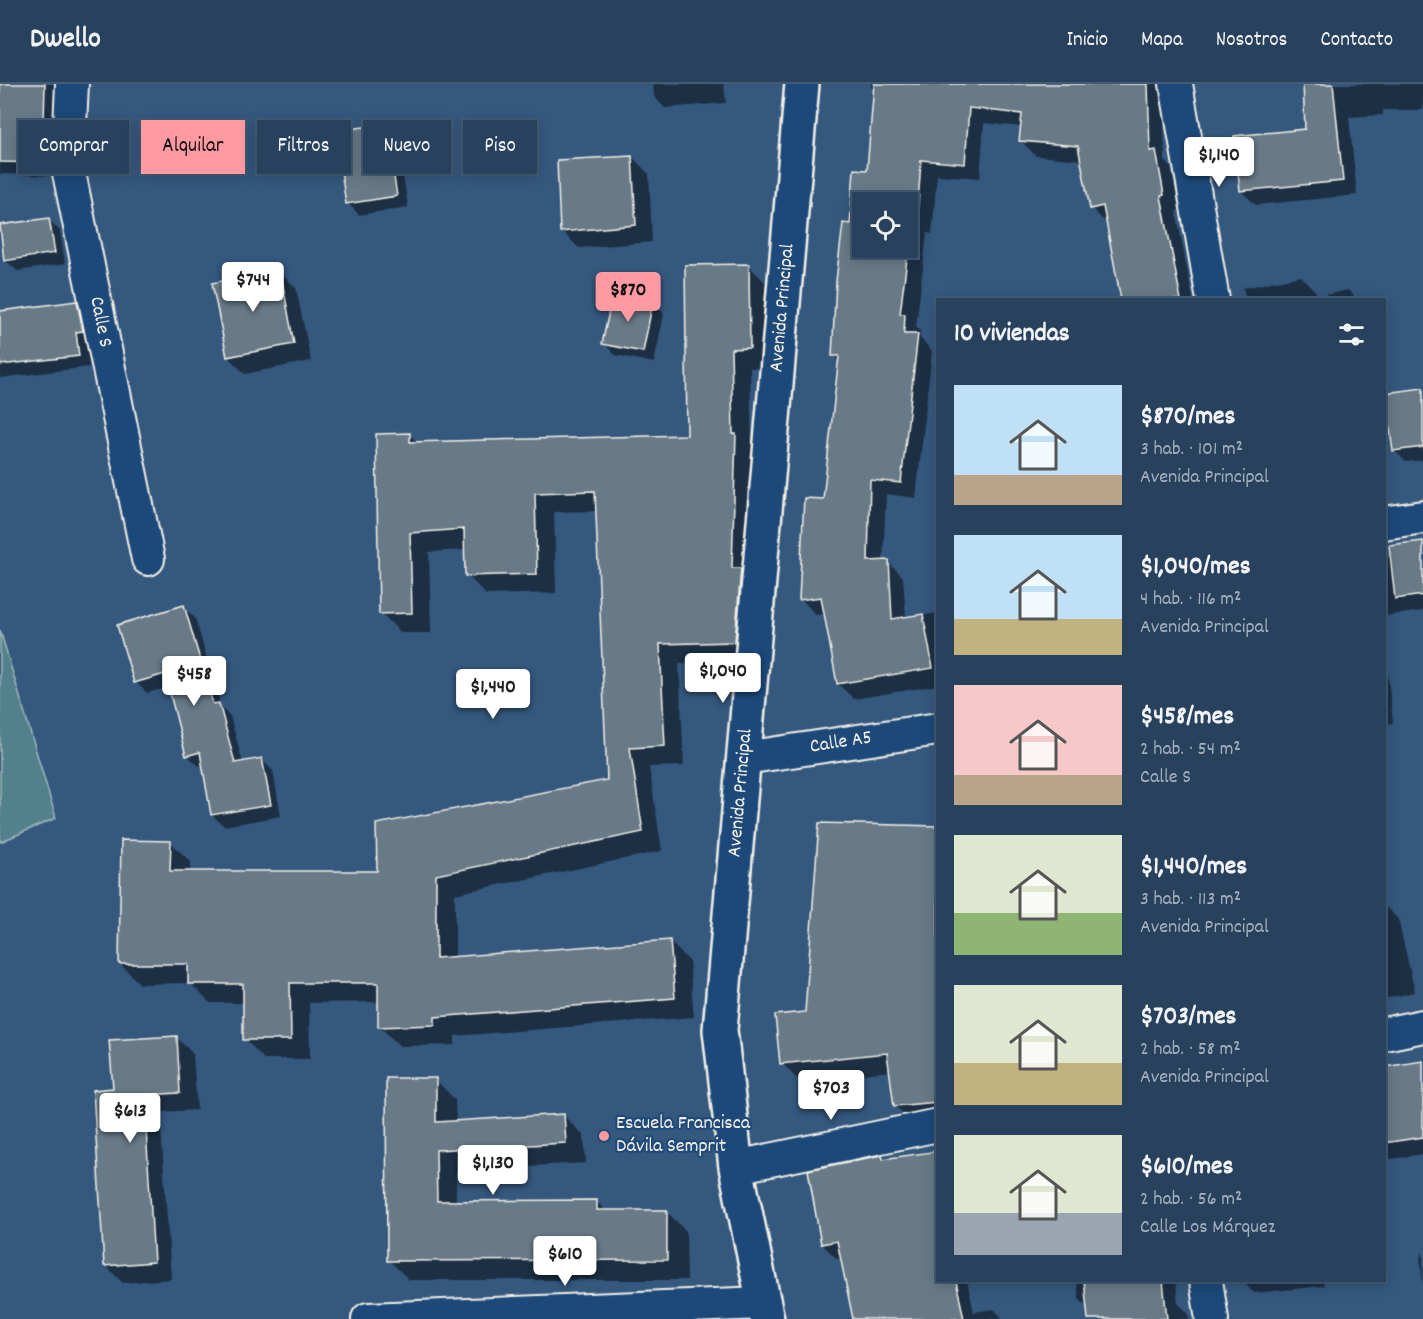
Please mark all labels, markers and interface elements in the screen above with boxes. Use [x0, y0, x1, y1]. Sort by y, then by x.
text: Dwello [30, 21, 101, 61]
text: Inicio [1066, 26, 1108, 56]
text: Mapa [1141, 26, 1183, 56]
text: Nosotros [1216, 26, 1287, 56]
text: Contacto [1320, 26, 1393, 56]
chip: Comprar [18, 120, 129, 174]
chip: Alquilar [141, 120, 245, 174]
chip: Filtros [257, 120, 351, 174]
chip: Nuevo [363, 120, 451, 174]
chip: Piso [463, 120, 537, 174]
pin: $1,140 [1170, 137, 1268, 188]
text: $1,140 [1198, 142, 1240, 170]
map controls [852, 192, 918, 258]
button: locate [852, 192, 918, 258]
street label: Avenida Principal [763, 242, 803, 373]
pin: $744 [217, 262, 289, 313]
text: $744 [236, 267, 270, 295]
pin: $870 [592, 272, 664, 323]
text: $870 [610, 277, 646, 305]
street label: Calle S [81, 294, 119, 350]
text: 10 viviendas [954, 316, 1070, 353]
icon: filters [1335, 318, 1368, 351]
text: $870/mes [1140, 399, 1235, 436]
icon: home [1002, 409, 1074, 481]
text: 3 hab. · 101 m² [1140, 436, 1243, 464]
text: Avenida Principal [1140, 464, 1269, 492]
text: $1,040/mes [1140, 549, 1251, 586]
icon: home [1002, 559, 1074, 631]
text: 4 hab. · 116 m² [1140, 586, 1241, 614]
text: Avenida Principal [1140, 614, 1269, 642]
pin: $1,040 [674, 653, 772, 704]
pin: $458 [158, 656, 230, 707]
text: $1,040 [699, 658, 747, 686]
text: $458 [176, 661, 212, 689]
pin: $1,440 [444, 669, 542, 720]
text: $1,440 [470, 674, 516, 702]
text: $458/mes [1140, 699, 1234, 736]
icon: home [1002, 709, 1074, 781]
street label: Calle A5 [808, 724, 874, 762]
street label: Avenida Principal [721, 727, 761, 858]
text: 2 hab. · 54 m² [1140, 736, 1241, 764]
text: Calle S [1140, 764, 1191, 792]
text: $1,440/mes [1140, 849, 1247, 886]
icon: home [1002, 859, 1074, 931]
text: 3 hab. · 113 m² [1140, 886, 1241, 914]
text: Avenida Principal [1140, 914, 1269, 942]
text: $703/mes [1140, 999, 1237, 1036]
icon: home [1002, 1009, 1074, 1081]
text: 2 hab. · 58 m² [1140, 1036, 1240, 1064]
text: Avenida Principal [1140, 1064, 1269, 1092]
pin: $703 [795, 1070, 867, 1121]
text: $703 [812, 1075, 850, 1103]
pin: $613 [94, 1093, 166, 1144]
text: $613 [113, 1098, 147, 1126]
place label: Escuela Francisca Dávila Semprit [616, 1110, 751, 1161]
marker: Escuela Francisca Dávila Semprit [597, 1129, 611, 1143]
pin: $1,130 [444, 1145, 542, 1196]
text: $610/mes [1140, 1149, 1233, 1186]
text: $1,130 [472, 1150, 514, 1178]
icon: home [1002, 1159, 1074, 1231]
text: 2 hab. · 56 m² [1140, 1186, 1242, 1214]
text: Calle Los Márquez [1140, 1214, 1275, 1242]
pin: $610 [529, 1236, 601, 1287]
text: $610 [547, 1241, 583, 1269]

